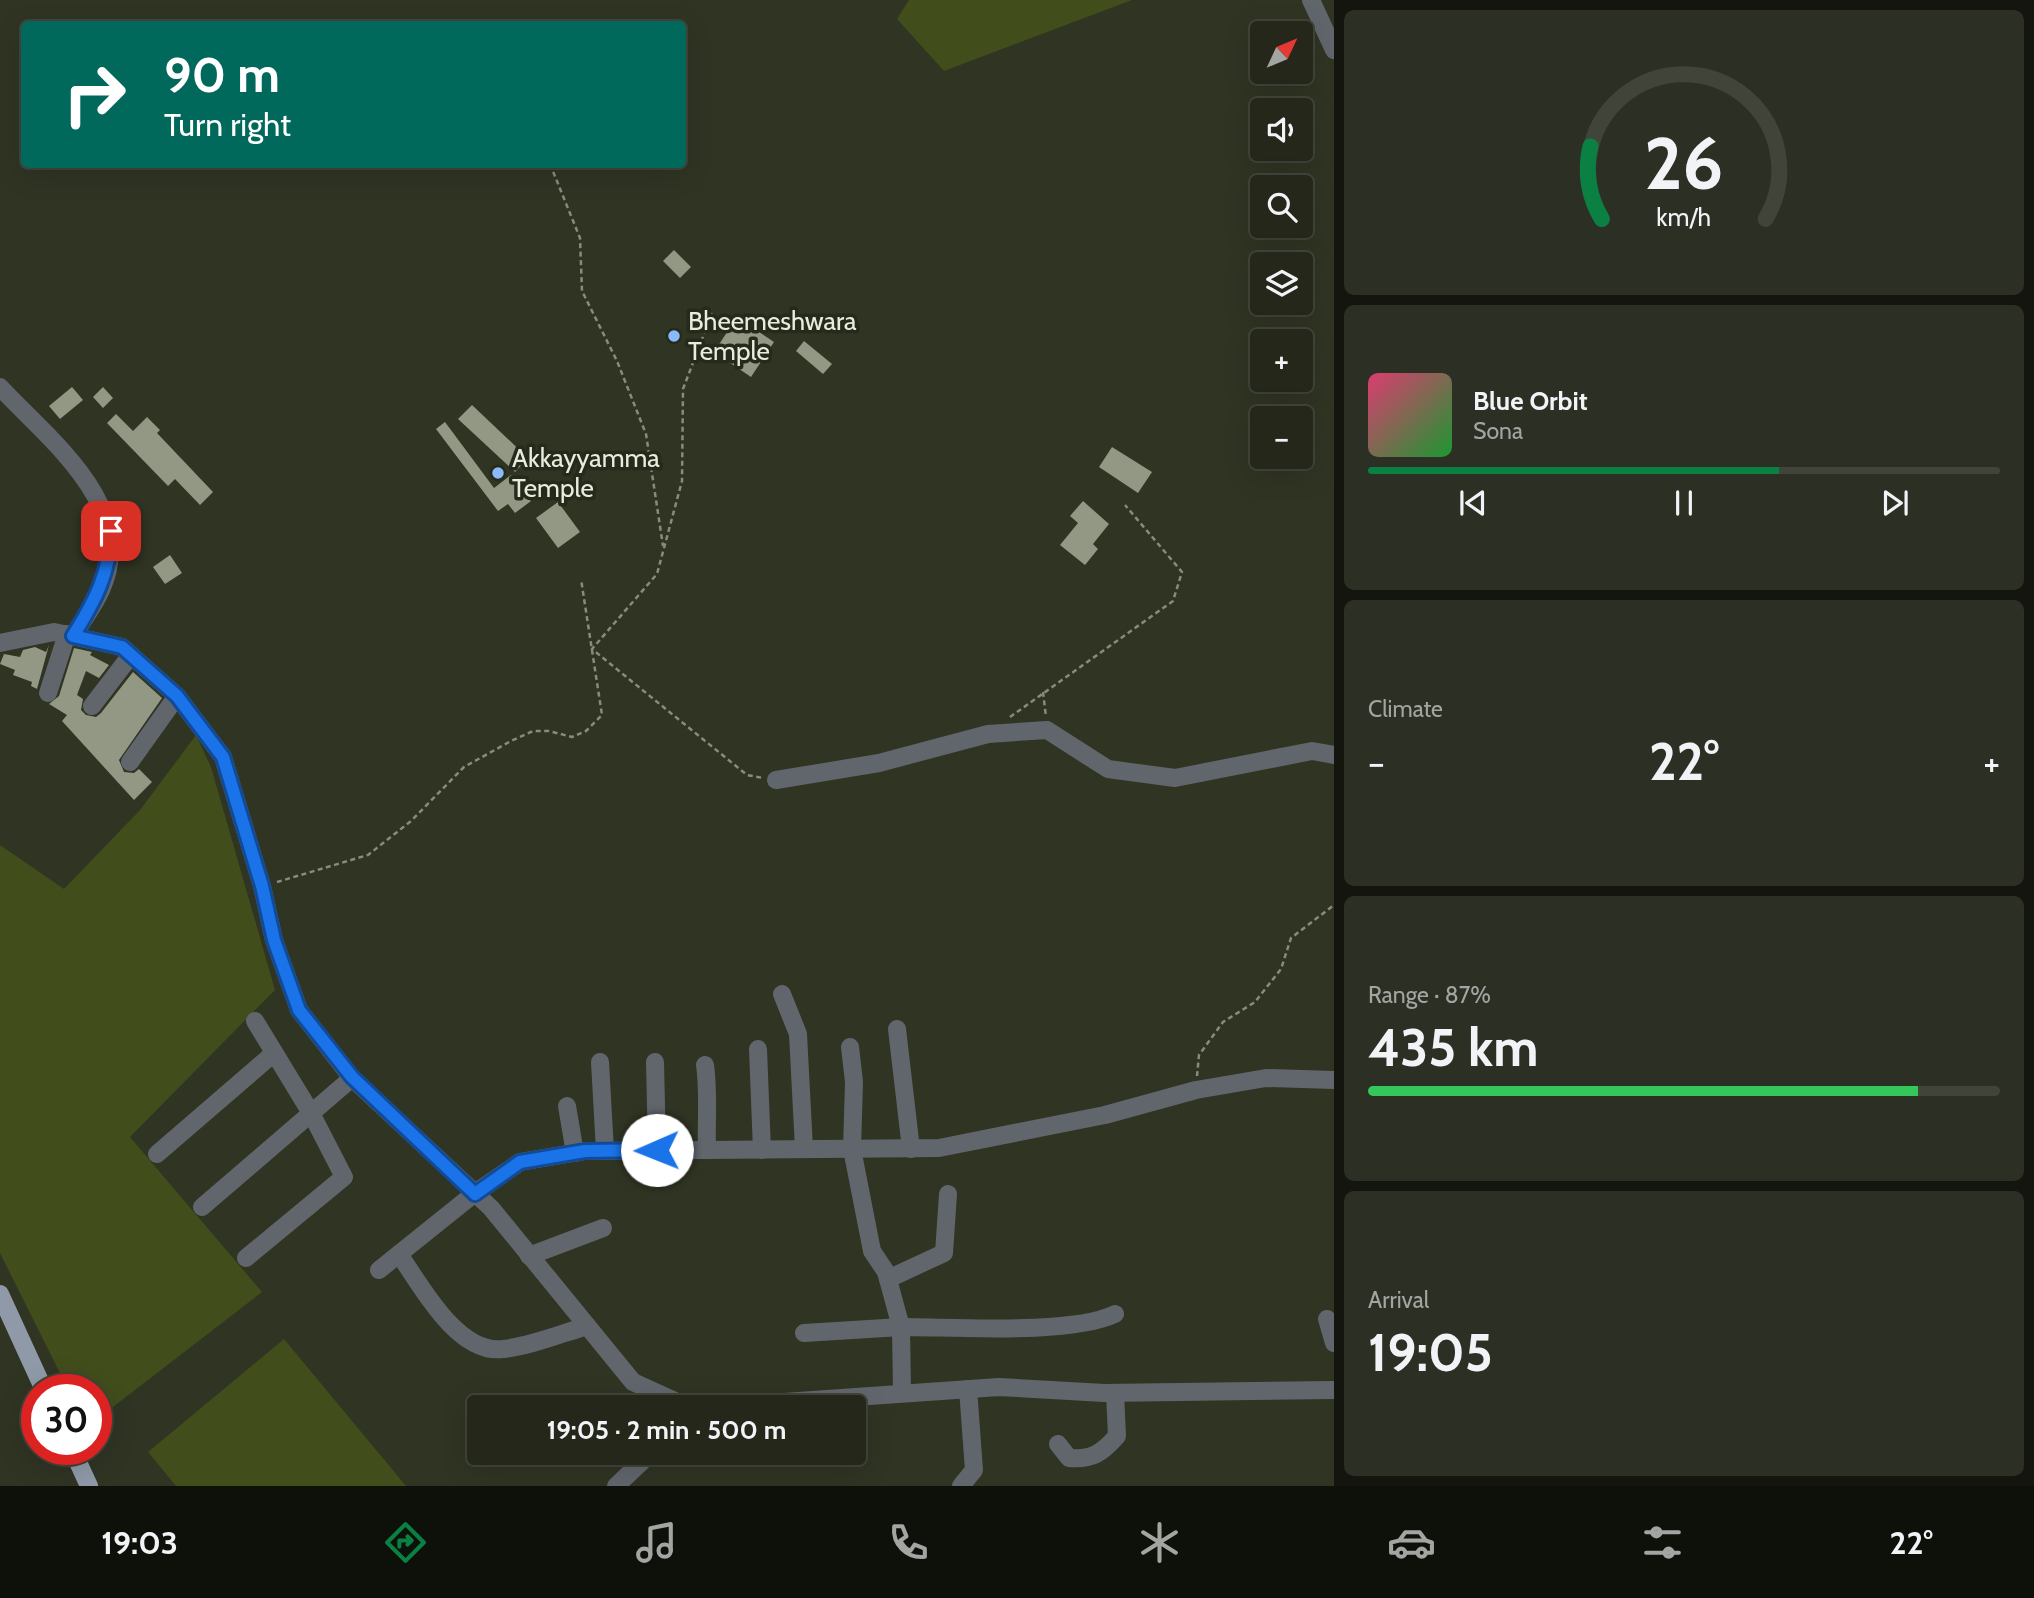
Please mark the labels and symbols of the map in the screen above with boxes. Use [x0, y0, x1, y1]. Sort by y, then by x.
north arrow [1250, 21, 1312, 84]
place label: Bheemeshwara Temple [688, 305, 857, 367]
marker: Bheemeshwara Temple [666, 328, 682, 344]
place label: Akkayyamma Temple [512, 442, 660, 504]
marker: Akkayyamma Temple [490, 465, 506, 481]
pin [81, 501, 141, 561]
position arrow [620, 1113, 694, 1187]
speed limit sign: 30 [21, 1374, 112, 1465]

